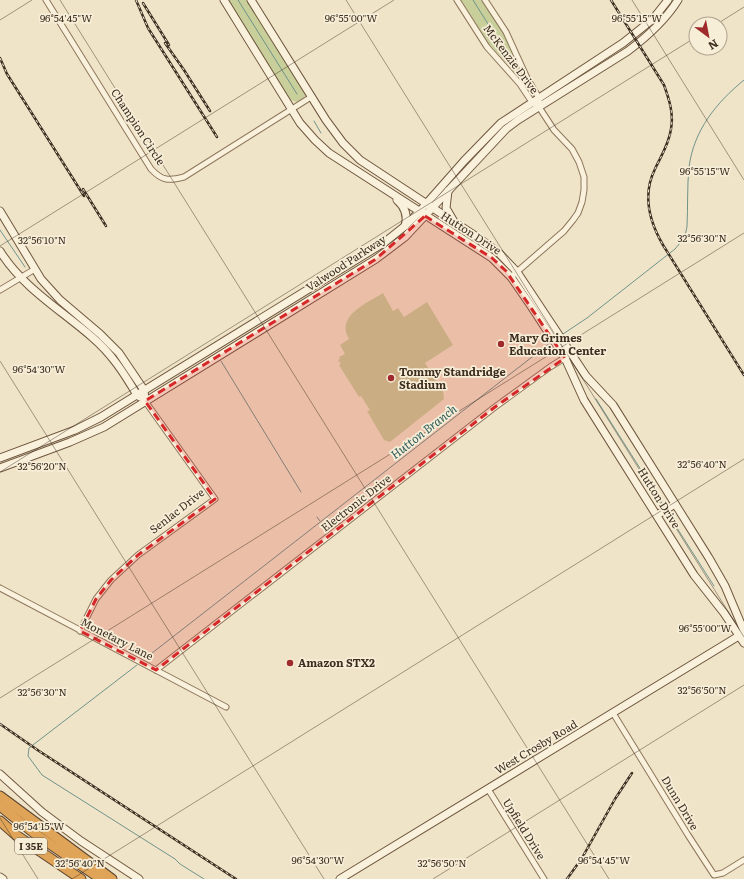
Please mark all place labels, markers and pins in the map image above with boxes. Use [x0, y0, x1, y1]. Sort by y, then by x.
place label: Mary Grimes Education Center [509, 329, 606, 358]
marker: Mary Grimes Education Center [496, 339, 506, 349]
place label: Tommy Standridge Stadium [399, 363, 506, 392]
marker: Tommy Standridge Stadium [386, 373, 396, 383]
place label: Amazon STX2 [298, 654, 375, 670]
marker: Amazon STX2 [285, 658, 295, 668]

